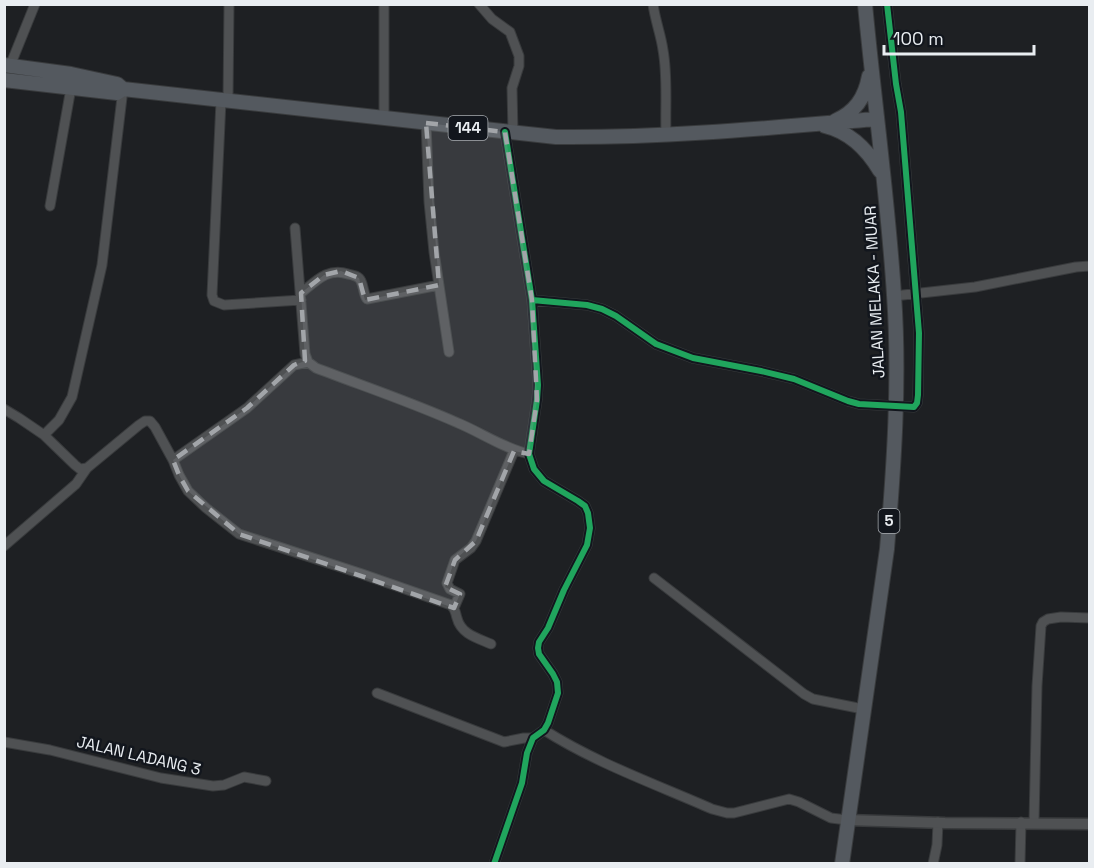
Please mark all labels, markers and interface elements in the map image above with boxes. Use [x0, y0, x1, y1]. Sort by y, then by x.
scale bar [884, 18, 1034, 56]
text: 100 m [893, 27, 944, 50]
road number: 144 [448, 116, 488, 140]
street label: JALAN MELAKA - MUAR [859, 205, 890, 379]
road number: 5 [878, 509, 900, 533]
street label: JALAN LADANG 3 [75, 731, 203, 780]

